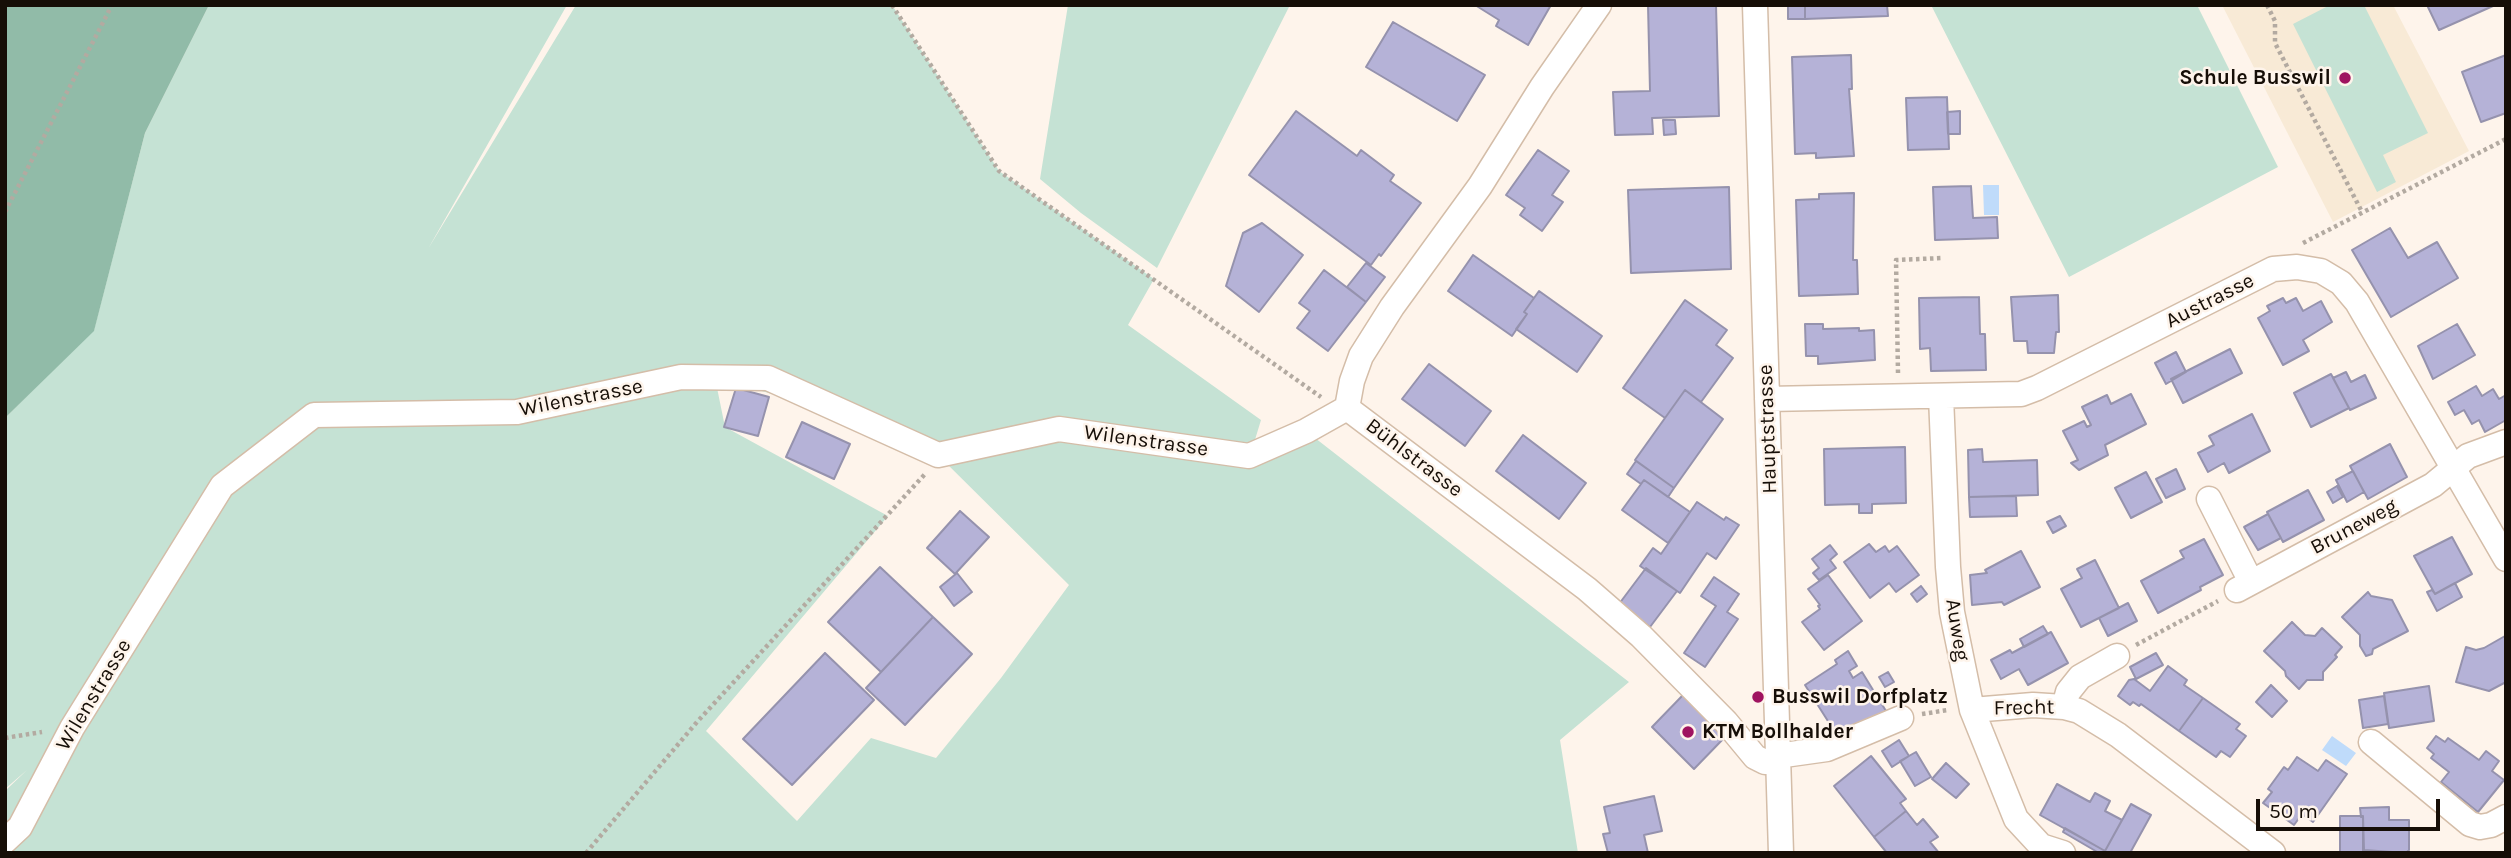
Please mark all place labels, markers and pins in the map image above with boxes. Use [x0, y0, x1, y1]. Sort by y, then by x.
place label: Schule Busswil [2179, 65, 2331, 91]
marker: Schule Busswil [2337, 70, 2353, 86]
place label: Busswil Dorfplatz [1772, 684, 1948, 710]
marker: Busswil Dorfplatz [1750, 689, 1766, 705]
place label: KTM Bollhalder [1702, 719, 1853, 745]
marker: KTM Bollhalder [1680, 724, 1696, 740]

